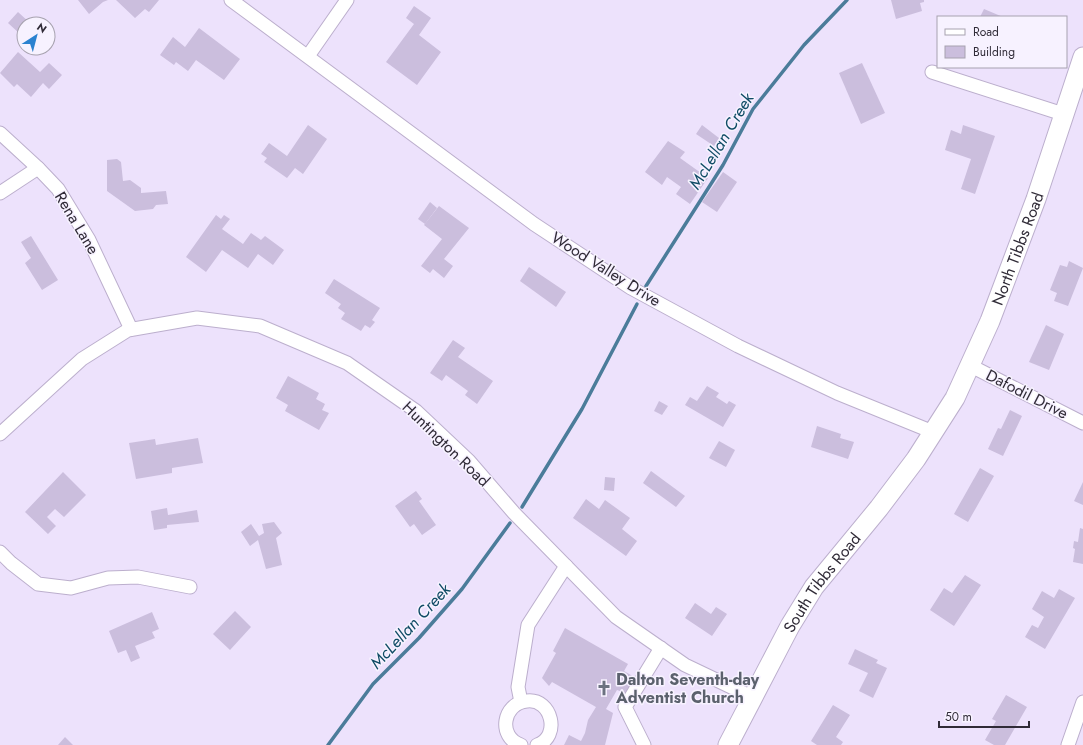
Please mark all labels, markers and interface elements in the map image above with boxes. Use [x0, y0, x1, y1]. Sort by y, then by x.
north arrow [16, 16, 56, 56]
legend [937, 16, 1067, 68]
text: N [34, 19, 50, 37]
text: Road [973, 23, 999, 41]
text: Building [973, 43, 1015, 61]
water label: McLellan Creek [683, 88, 760, 194]
street label: Rena Lane [49, 187, 105, 259]
street label: North Tibbs Road [985, 189, 1049, 309]
street label: Wood Valley Drive [547, 226, 665, 312]
street label: Dafodil Drive [982, 364, 1072, 424]
street label: Huntington Road [397, 396, 495, 492]
street label: South Tibbs Road [777, 528, 866, 636]
water label: McLellan Creek [364, 577, 456, 674]
place label: Dalton Seventh-day Adventist Church [615, 668, 760, 709]
church icon: Dalton Seventh-day Adventist Church [595, 679, 613, 697]
scale bar [939, 703, 1029, 729]
text: 50 m [945, 708, 972, 726]

